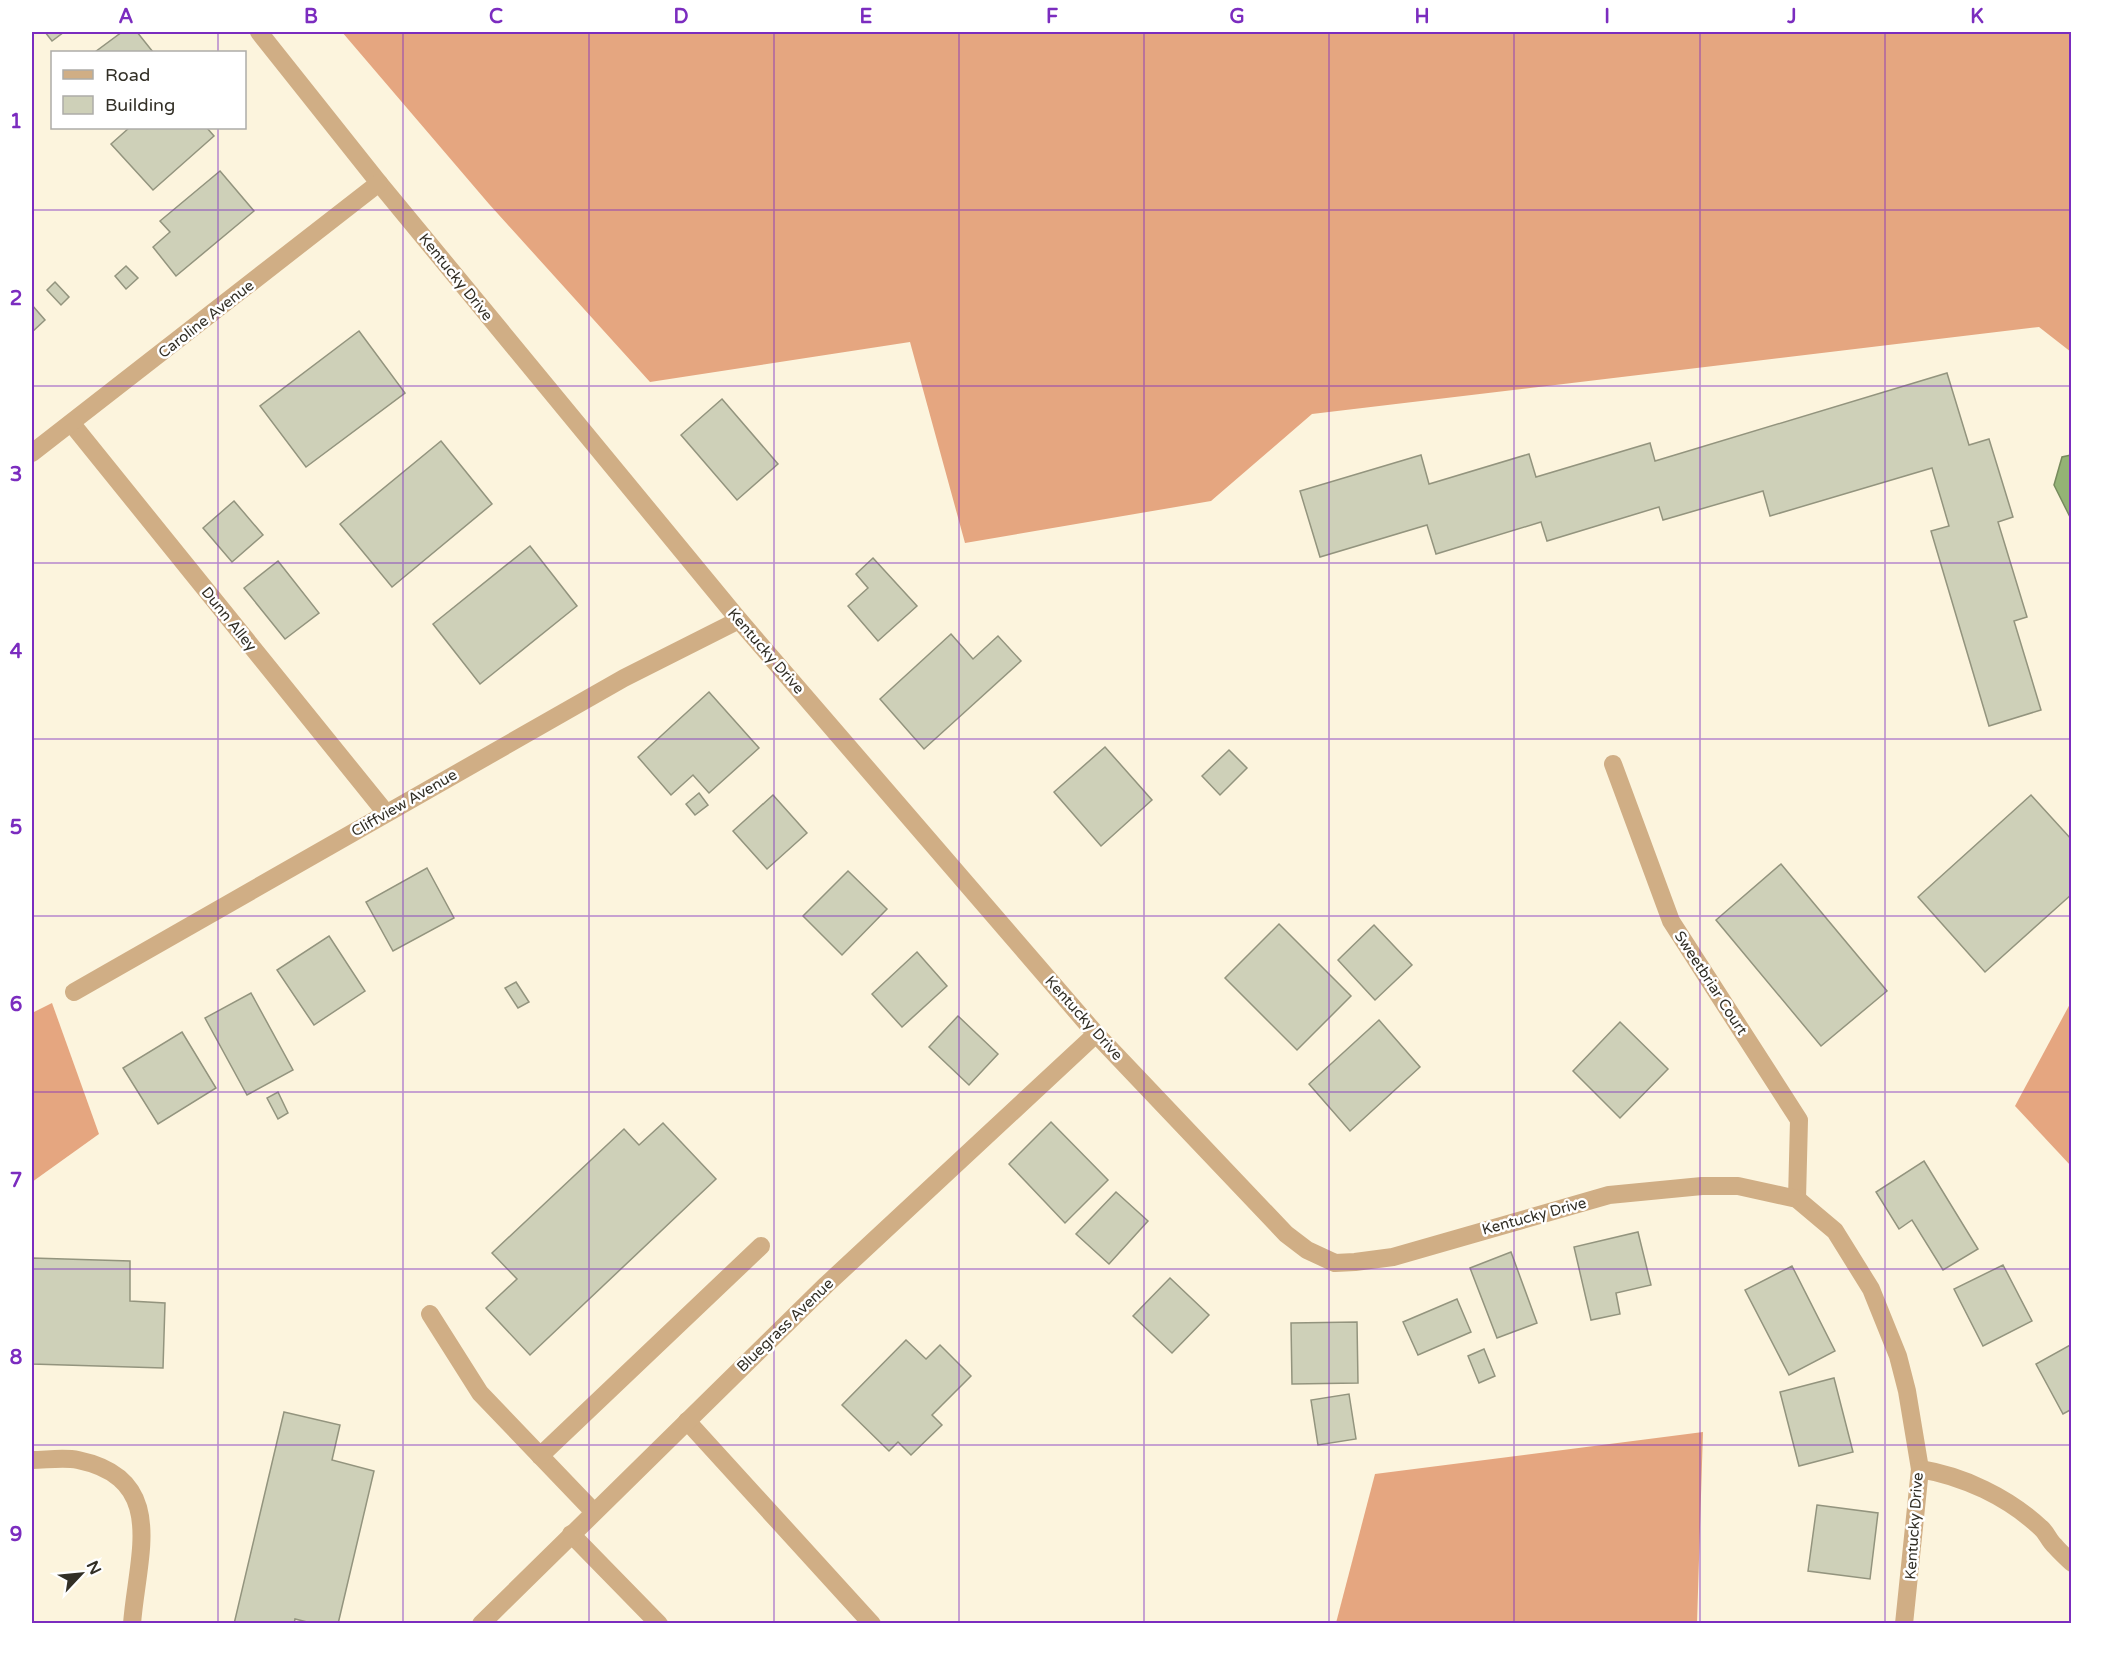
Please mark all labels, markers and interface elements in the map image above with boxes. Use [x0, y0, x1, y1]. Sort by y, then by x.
text: A [119, 5, 134, 29]
text: B [304, 5, 318, 29]
text: C [489, 5, 503, 29]
text: D [673, 5, 689, 29]
text: E [860, 5, 873, 29]
text: F [1046, 5, 1058, 29]
text: G [1229, 5, 1245, 29]
text: H [1414, 5, 1430, 29]
text: I [1604, 5, 1610, 29]
text: J [1786, 5, 1797, 29]
text: K [1970, 5, 1984, 29]
legend [51, 51, 246, 129]
text: Road [105, 64, 150, 86]
text: Building [105, 94, 175, 116]
text: 1 [10, 110, 22, 134]
street label: Kentucky Drive [415, 230, 497, 324]
street label: Caroline Avenue [155, 276, 257, 362]
text: 2 [10, 287, 22, 311]
text: 3 [10, 463, 22, 487]
street label: Dunn Alley [198, 583, 260, 655]
street label: Kentucky Drive [724, 605, 808, 697]
text: 4 [10, 640, 23, 664]
street label: Cliffview Avenue [348, 765, 460, 841]
text: 5 [10, 816, 22, 840]
street label: Sweetbriar Court [1671, 928, 1751, 1039]
street label: Kentucky Drive [1041, 972, 1127, 1064]
text: 6 [10, 993, 22, 1017]
text: 7 [10, 1169, 22, 1193]
street label: Kentucky Drive [1480, 1193, 1588, 1239]
street label: Bluegrass Avenue [733, 1274, 837, 1376]
text: 8 [10, 1346, 22, 1370]
street label: Kentucky Drive [1901, 1472, 1927, 1580]
text: 9 [10, 1523, 22, 1547]
north arrow [51, 1544, 111, 1604]
text: N [82, 1558, 105, 1578]

